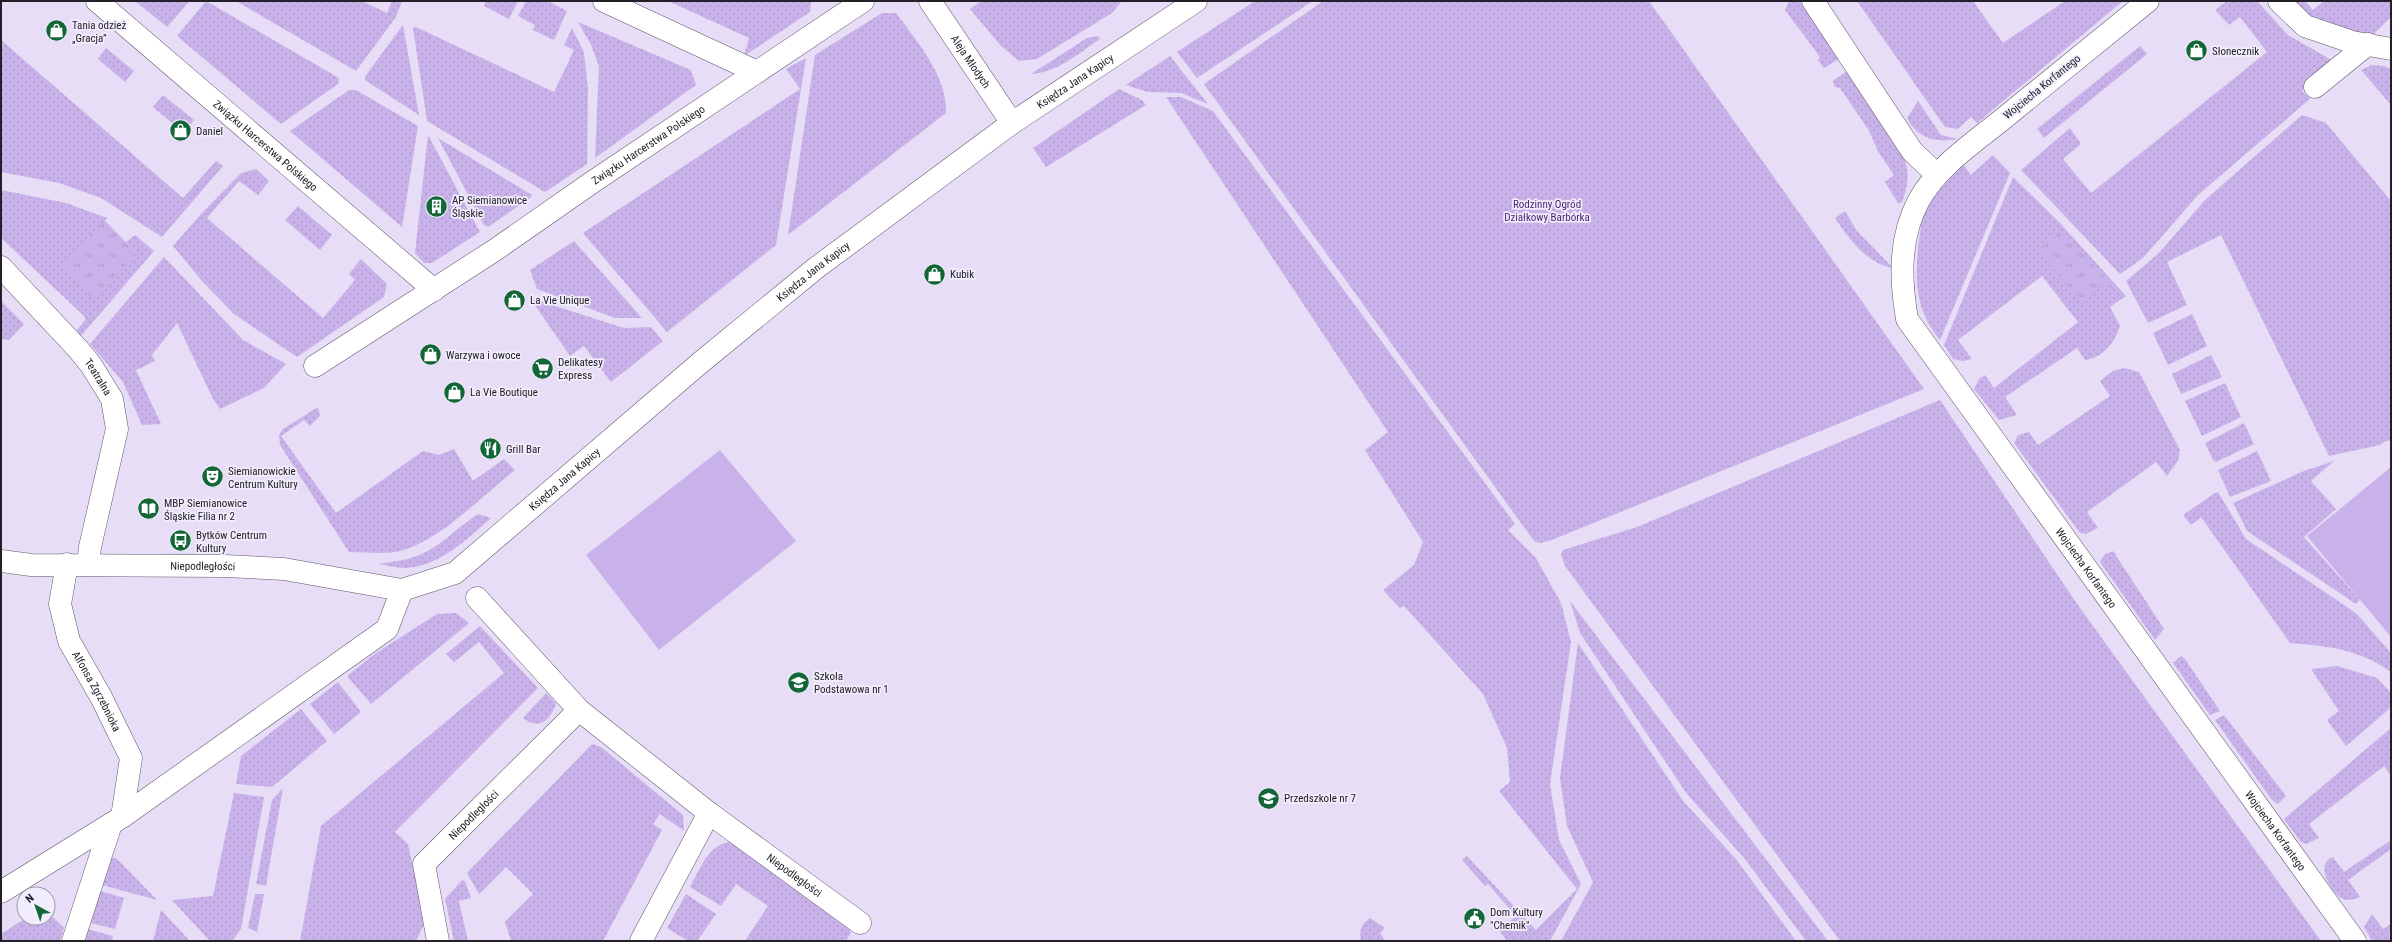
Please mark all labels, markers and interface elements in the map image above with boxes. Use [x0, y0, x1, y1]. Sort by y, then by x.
shop icon: Tania odzież „Gracja” [43, 18, 69, 44]
place label: Tania odzież „Gracja” [72, 19, 127, 45]
street label: Aleja Młodych [948, 33, 993, 91]
shop icon: Słonecznik [2184, 38, 2210, 64]
place label: Słonecznik [2212, 45, 2259, 58]
street label: Księdza Jana Kapicy [1034, 51, 1116, 111]
street label: Wojciecha Korfantego [2001, 52, 2084, 122]
street label: Związku Harcerstwa Polskiego [211, 97, 321, 194]
street label: Związku Harcerstwa Polskiego [589, 102, 708, 187]
shop icon: Daniel [168, 118, 194, 144]
place label: Daniel [196, 125, 223, 138]
building icon: AP Siemianowice Śląskie [423, 193, 449, 219]
place label: AP Siemianowice Śląskie [452, 194, 527, 220]
park label: Rodzinny Ogród Działkowy Barbórka [1504, 198, 1590, 224]
street label: Księdza Jana Kapicy [774, 239, 853, 304]
shop icon: Kubik [922, 261, 948, 287]
place label: Kubik [950, 268, 974, 281]
shop icon: La Vie Unique [502, 287, 528, 313]
place label: La Vie Unique [530, 294, 589, 307]
shop icon: Warzywa i owoce [418, 342, 444, 368]
place label: Warzywa i owoce [446, 349, 521, 362]
supermarket icon: Delikatesy Express [530, 355, 556, 381]
street label: Teatralna [82, 356, 114, 397]
place label: Delikatesy Express [558, 356, 603, 382]
shop icon: La Vie Boutique [442, 379, 468, 405]
place label: La Vie Boutique [470, 386, 538, 399]
restaurant icon: Grill Bar [477, 436, 503, 462]
place label: Grill Bar [506, 443, 541, 456]
street label: Księdza Jana Kapicy [526, 445, 603, 513]
theatre icon: Siemianowickie Centrum Kultury [199, 464, 225, 490]
place label: Siemianowickie Centrum Kultury [228, 465, 298, 491]
library icon: MBP Siemianowice Śląskie Filia nr 2 [135, 496, 161, 522]
place label: MBP Siemianowice Śląskie Filia nr 2 [164, 497, 247, 523]
street label: Wojciecha Korfantego [2053, 525, 2120, 611]
bus stop icon: Bytków Centrum Kultury [167, 528, 193, 554]
place label: Bytków Centrum Kultury [196, 529, 267, 555]
street label: Niepodległości [170, 559, 236, 573]
street label: Alfonsa Zgrzebnioka [70, 649, 123, 734]
school or university icon: Szkoła Podstawowa nr 1 [786, 669, 812, 695]
place label: Szkoła Podstawowa nr 1 [814, 670, 889, 696]
school or university icon: Przedszkole nr 7 [1255, 785, 1281, 811]
street label: Niepodległości [446, 787, 501, 842]
street label: Wojciecha Korfantego [2242, 788, 2309, 874]
place label: Przedszkole nr 7 [1284, 792, 1356, 805]
street label: Niepodległości [764, 851, 825, 900]
north arrow [16, 886, 56, 926]
text: N [23, 891, 37, 906]
public building icon: Dom Kultury "Chemik" [1462, 905, 1488, 931]
place label: Dom Kultury "Chemik" [1490, 906, 1543, 932]

